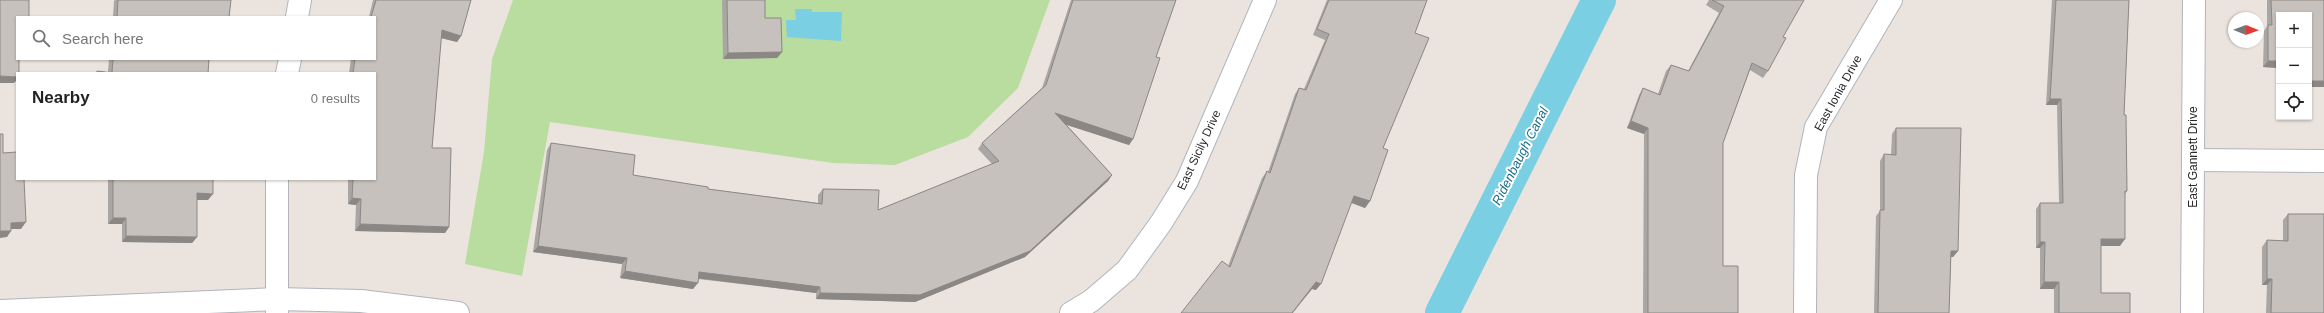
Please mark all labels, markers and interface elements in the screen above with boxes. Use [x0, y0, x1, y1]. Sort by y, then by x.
north arrow [2228, 12, 2264, 48]
map controls [2276, 12, 2312, 120]
button: + [2276, 12, 2312, 48]
search box [16, 16, 376, 60]
icon: search [30, 27, 52, 49]
text: Search here [62, 30, 144, 47]
button: − [2276, 48, 2312, 84]
street label: East Ionia Drive [1811, 52, 1865, 133]
button: locate [2276, 84, 2312, 120]
text: Nearby [32, 88, 90, 107]
text: 0 results [311, 91, 360, 106]
water label: Ridenbaugh Canal [1489, 104, 1552, 207]
street label: East Gannett Drive [2186, 106, 2200, 208]
street label: East Sicily Drive [1174, 107, 1224, 192]

